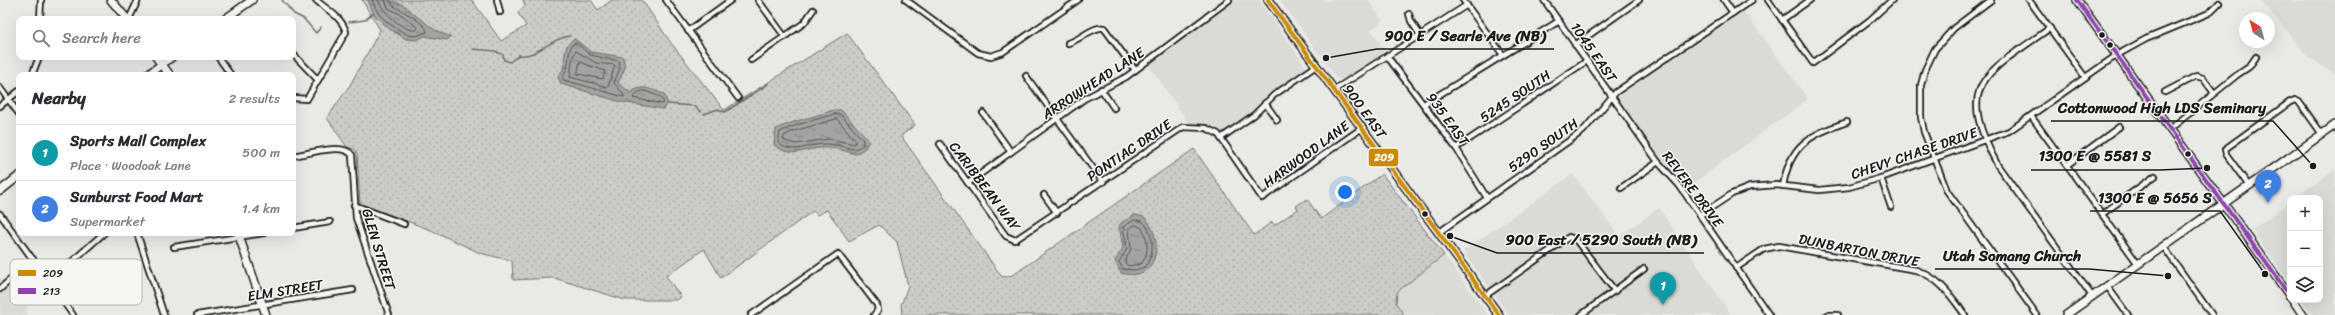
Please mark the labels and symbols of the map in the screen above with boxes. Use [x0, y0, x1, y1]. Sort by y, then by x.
north arrow [2239, 12, 2275, 48]
street label: 1045 EAST [1564, 17, 1624, 89]
callout: 900 E / Searle Ave (NB) [1377, 22, 1554, 49]
text: 900 E / Searle Ave (NB) [1385, 23, 1547, 49]
unlabelled marker [2097, 30, 2107, 40]
street label: ARROWHEAD LANE [1036, 40, 1151, 127]
unlabelled marker [2105, 40, 2115, 50]
street label: 5245 SOUTH [1474, 63, 1556, 130]
street label: 900 EAST [1336, 78, 1394, 145]
street label: 935 EAST [1419, 87, 1477, 153]
callout: Cottonwood High LDS Seminary [2051, 94, 2273, 121]
text: Cottonwood High LDS Seminary [2057, 95, 2267, 121]
street label: PONTIAC DRIVE [1081, 112, 1178, 188]
street label: 5290 SOUTH [1502, 112, 1584, 179]
street label: HARWOOD LANE [1258, 114, 1356, 195]
street label: CHEVY CHASE DRIVE [1847, 120, 1982, 187]
street label: CARIBBEAN WAY [942, 136, 1028, 238]
callout: 1300 E @ 5581 S [2031, 143, 2159, 170]
text: 1300 E @ 5581 S [2039, 143, 2152, 169]
street label: REVERE DRIVE [1655, 146, 1731, 234]
line badge: 209 [1368, 148, 1399, 167]
text: 209 [1373, 148, 1394, 167]
unlabelled marker [2183, 149, 2193, 159]
pin: 2 [2255, 170, 2281, 203]
your location [1335, 182, 1355, 202]
callout: 1300 E @ 5656 S [2090, 184, 2220, 211]
text: 1300 E @ 5656 S [2098, 185, 2213, 211]
street label: GLEN STREET [354, 205, 403, 294]
unlabelled marker [1420, 209, 1430, 219]
callout: 900 East / 5290 South (NB) [1497, 226, 1704, 253]
text: 900 East / 5290 South (NB) [1505, 227, 1698, 253]
street label: DUNBARTON DRIVE [1796, 227, 1923, 275]
callout: Utah Somang Church [1935, 242, 2089, 269]
text: Utah Somang Church [1943, 243, 2081, 269]
legend [10, 259, 142, 305]
text: 209 [43, 264, 63, 283]
street label: ELM STREET [246, 272, 326, 309]
pin: 1 [1650, 272, 1676, 305]
text: 213 [43, 282, 60, 301]

